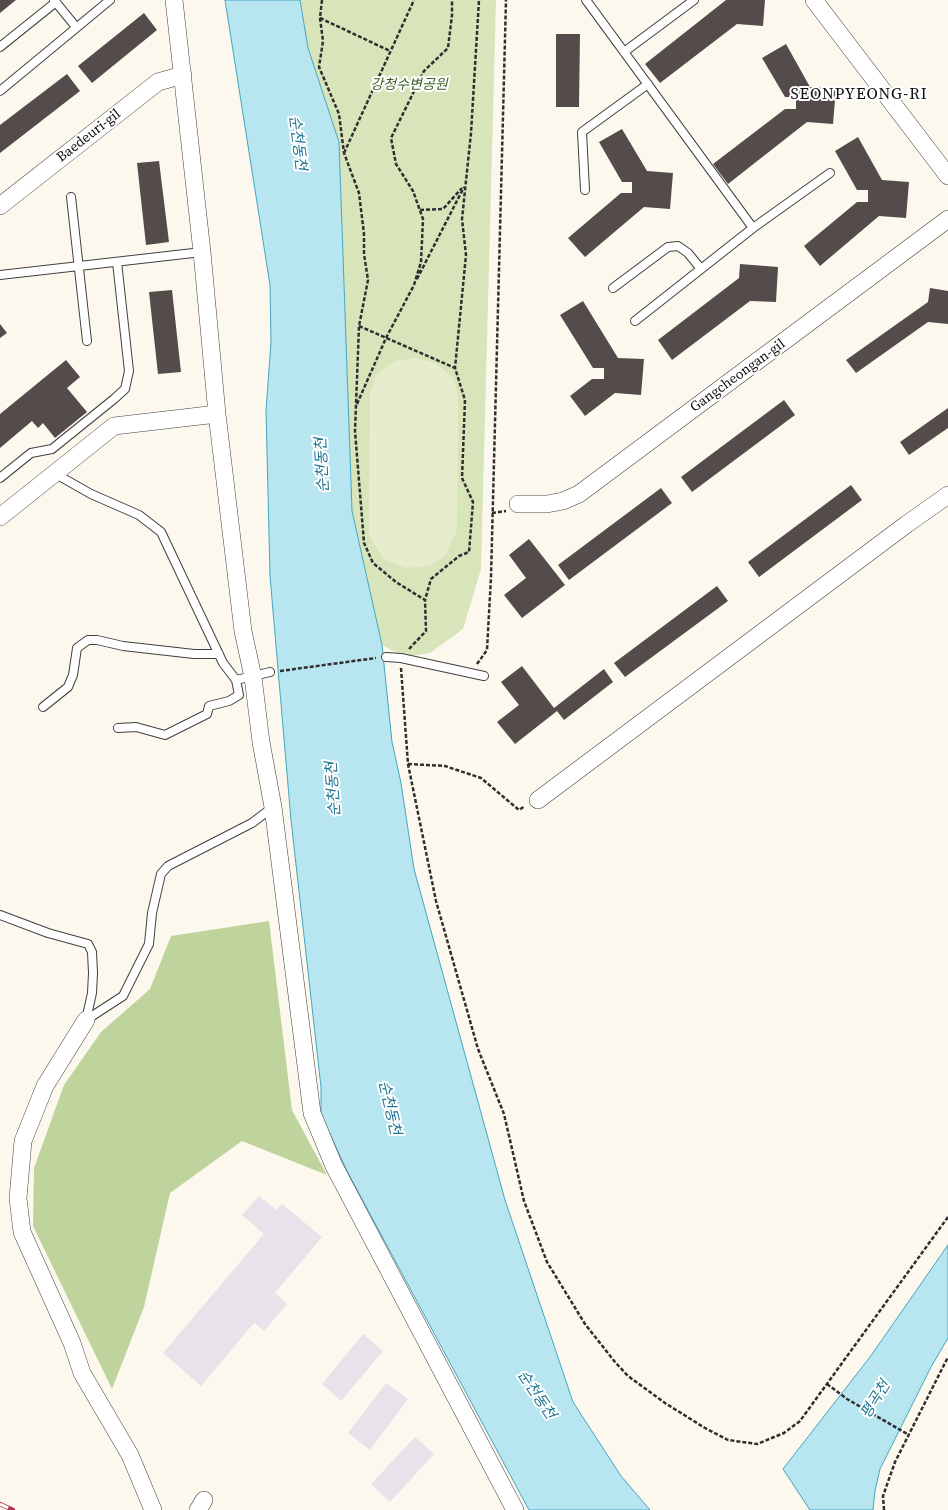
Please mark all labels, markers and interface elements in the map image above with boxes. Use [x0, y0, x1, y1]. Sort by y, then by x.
park label: 강청수변공원 [370, 77, 448, 93]
district label: SEONPYEONG-RI [790, 85, 928, 105]
street label: Baedeuri-gil [54, 106, 124, 166]
water label: 순천동천 [285, 115, 309, 171]
street label: Gangcheongan-gil [687, 336, 789, 416]
water label: 순천동천 [313, 437, 333, 493]
water label: 순천동천 [323, 761, 345, 817]
water label: 순천동천 [374, 1079, 404, 1137]
water label: 순천동천 [513, 1367, 559, 1423]
water label: 평곡천 [857, 1378, 895, 1422]

